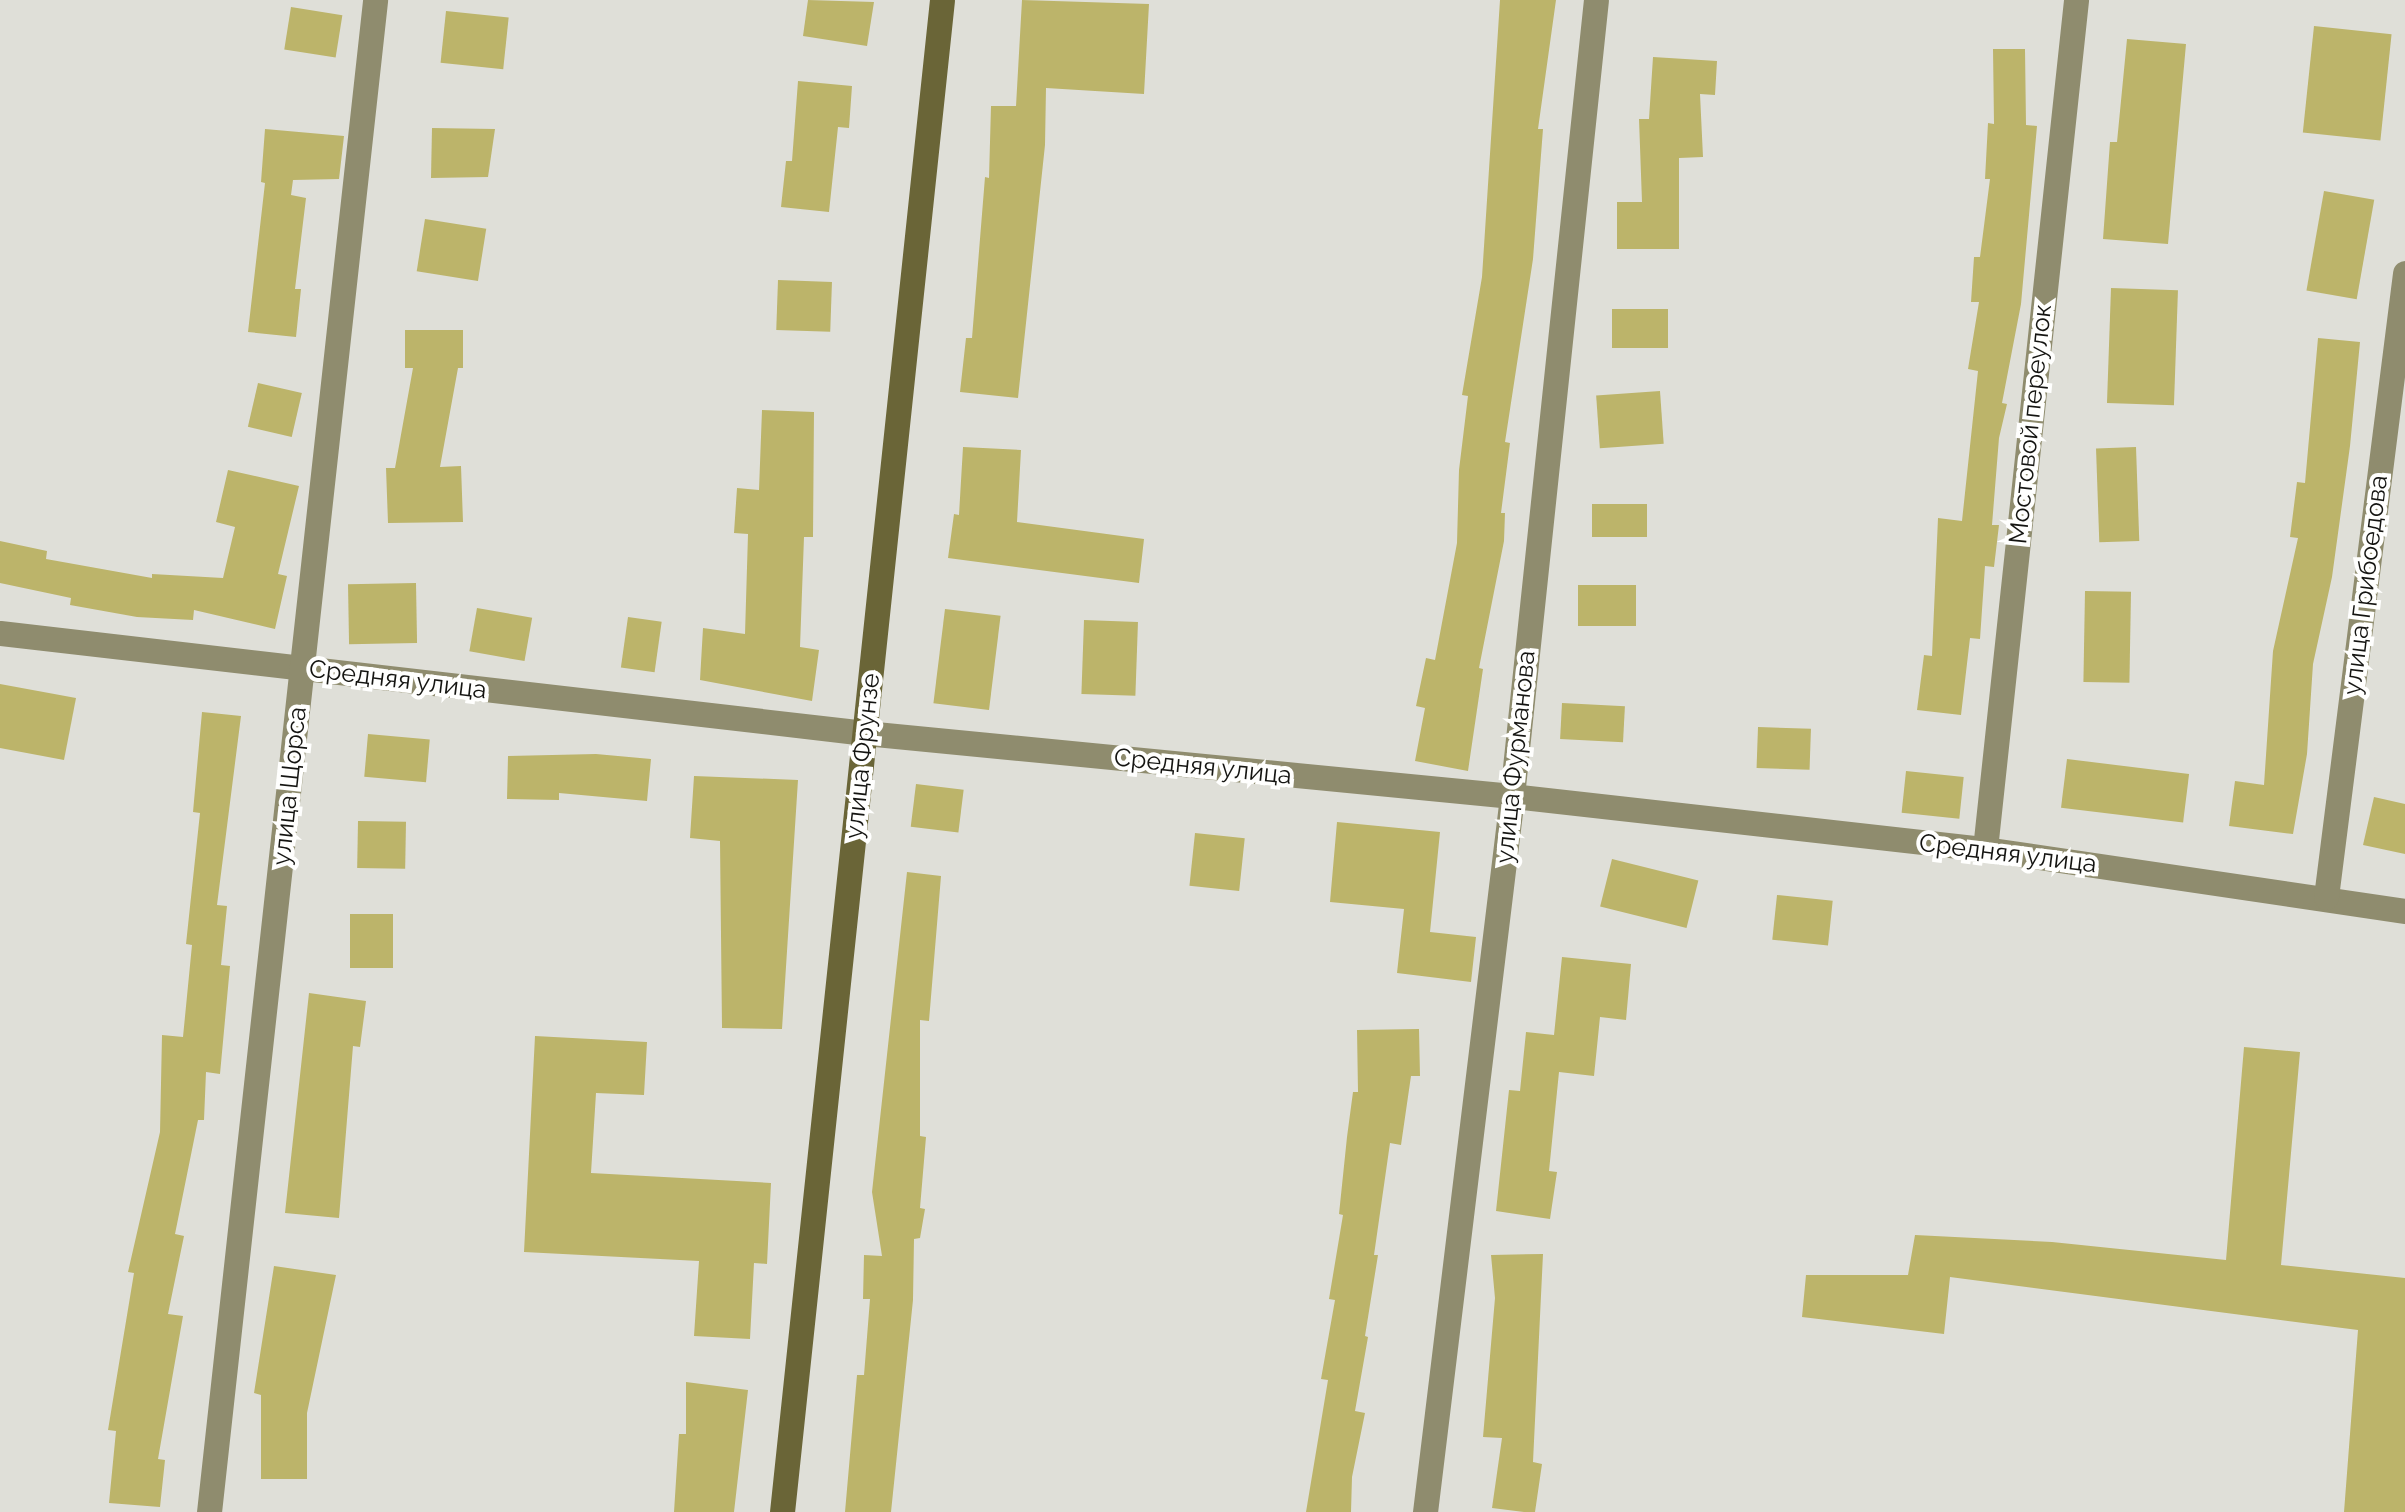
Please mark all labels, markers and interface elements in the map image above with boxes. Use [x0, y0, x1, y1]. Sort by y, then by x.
street label: Мостовой переулок [2002, 303, 2058, 545]
street label: улица Грибоедова [2337, 473, 2393, 697]
street label: улица Фурманова [1489, 649, 1541, 865]
street label: Средняя улица [307, 653, 489, 705]
street label: улица Фрунзе [838, 672, 886, 840]
street label: улица Щорса [266, 705, 312, 867]
street label: Средняя улица [1112, 742, 1294, 790]
street label: Средняя улица [1917, 827, 2099, 879]

